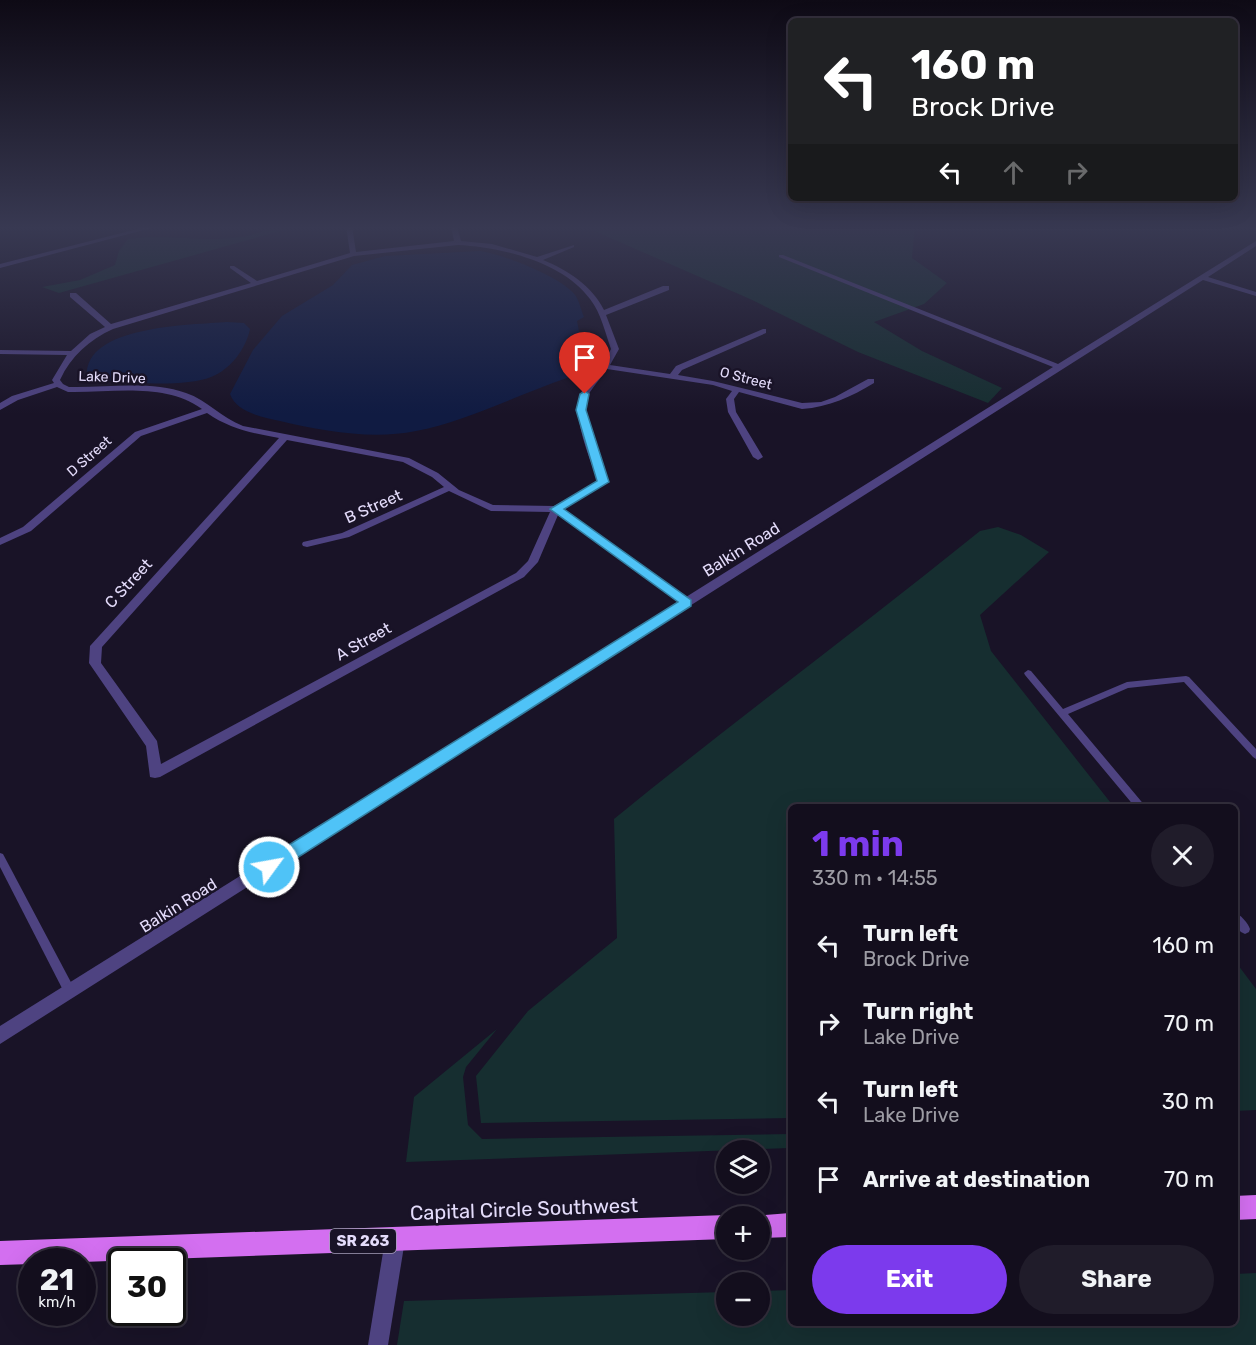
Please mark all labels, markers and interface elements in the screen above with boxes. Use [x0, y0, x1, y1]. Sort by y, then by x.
text: 160 m [911, 40, 1035, 90]
icon: left [812, 42, 890, 120]
text: Brock Drive [911, 91, 1055, 123]
icon: left [934, 156, 967, 189]
icon: ahead [997, 156, 1030, 189]
icon: right [1060, 156, 1093, 189]
pin [559, 332, 610, 394]
icon: arrive [568, 341, 601, 374]
street label: O Street [718, 363, 774, 394]
street label: Lake Drive [78, 368, 146, 387]
street label: D Street [64, 432, 116, 480]
street label: B Street [342, 485, 405, 528]
street label: Balkin Road [699, 518, 783, 581]
street label: C Street [101, 555, 156, 612]
street label: A Street [332, 618, 394, 664]
text: 1 min [812, 822, 904, 865]
button: close [1151, 824, 1214, 887]
position arrow [237, 835, 301, 899]
text: 330 m · 14:55 [812, 866, 938, 890]
street label: Balkin Road [136, 874, 220, 937]
text: Turn left [863, 920, 958, 947]
icon: left [812, 929, 845, 962]
text: 160 m [1152, 932, 1214, 959]
text: Brock Drive [863, 947, 969, 971]
text: Turn right [863, 998, 973, 1025]
icon: right [812, 1007, 845, 1040]
text: 70 m [1164, 1010, 1214, 1037]
text: Lake Drive [863, 1025, 959, 1049]
text: Turn left [863, 1076, 958, 1103]
icon: left [812, 1085, 845, 1118]
text: 30 m [1162, 1088, 1214, 1115]
text: Lake Drive [863, 1103, 959, 1127]
map controls [716, 1140, 770, 1326]
button: layers [716, 1140, 770, 1194]
icon: arrive [812, 1163, 845, 1196]
text: Arrive at destination [863, 1166, 1090, 1193]
text: 70 m [1164, 1166, 1214, 1193]
street label: Capital Circle Southwest [410, 1193, 639, 1225]
button: + [716, 1206, 770, 1260]
road number: SR 263 [330, 1229, 396, 1253]
button: Exit [812, 1245, 1007, 1314]
button: Share [1019, 1245, 1214, 1314]
speed limit sign: 30 [108, 1248, 186, 1326]
text: 21 [40, 1262, 74, 1298]
button: − [716, 1272, 770, 1326]
text: km/h [38, 1293, 76, 1311]

